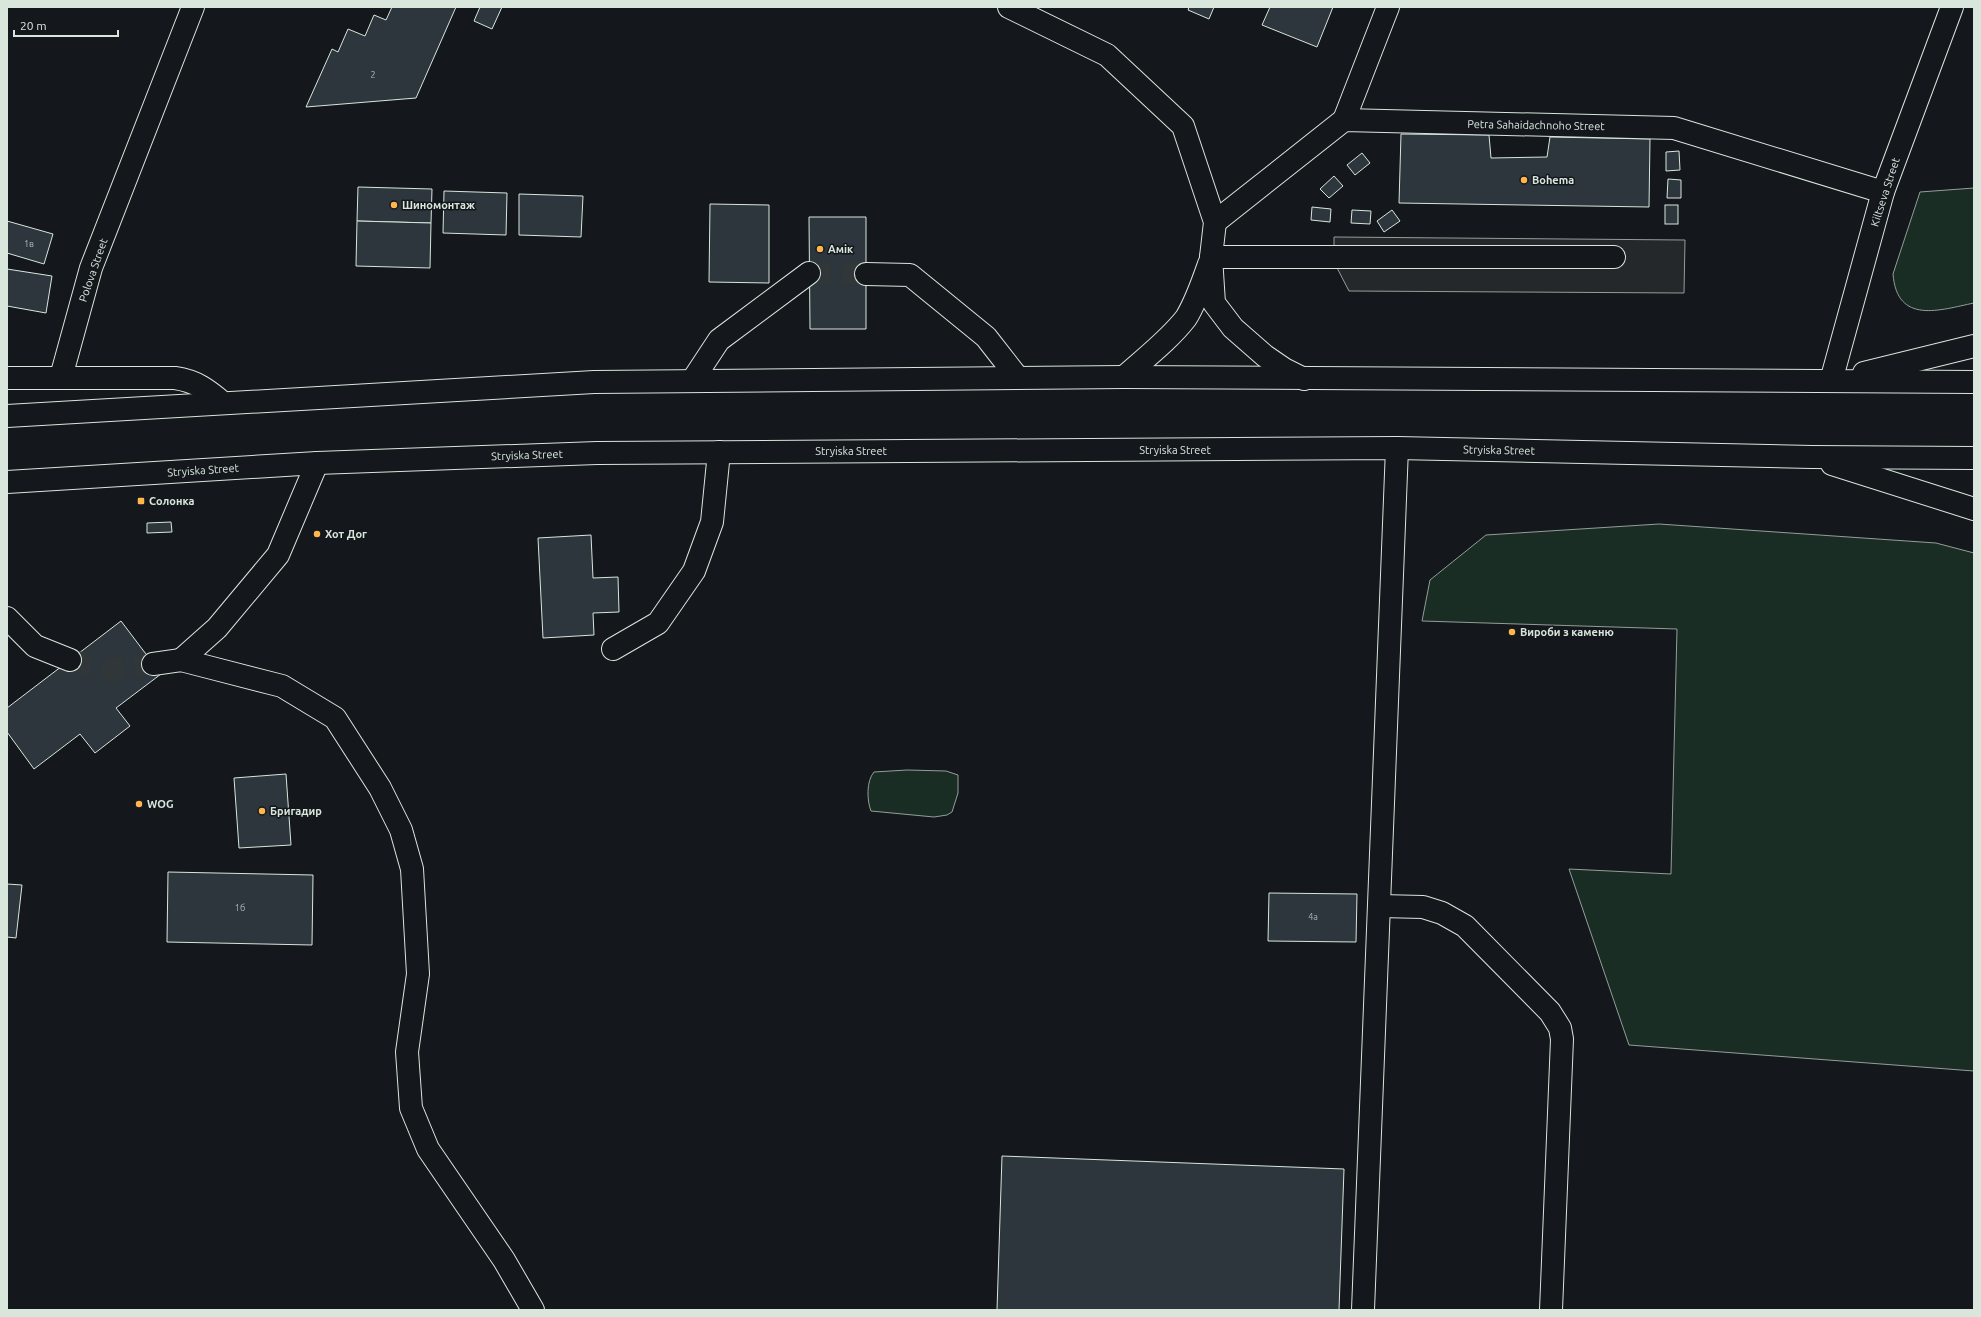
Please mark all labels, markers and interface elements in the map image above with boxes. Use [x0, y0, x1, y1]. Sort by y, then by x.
scale bar [14, 12, 118, 38]
text: 20 m [20, 19, 47, 32]
house number: 2 [370, 70, 376, 80]
street label: Petra Sahaidachnoho Street [1467, 118, 1605, 132]
street label: Kiltseva Street [1868, 155, 1902, 228]
place label: Bohema [1532, 174, 1574, 186]
marker: Bohema [1519, 175, 1529, 185]
place label: Шиномонтаж [402, 199, 475, 211]
marker: Шиномонтаж [389, 200, 399, 210]
street label: Polova Street [77, 236, 110, 303]
house number: 1в [24, 239, 34, 249]
place label: Амік [828, 243, 854, 255]
marker: Амік [815, 244, 825, 254]
street label: Stryiska Street [1463, 443, 1536, 457]
street label: Stryiska Street [1139, 444, 1212, 456]
street label: Stryiska Street [815, 445, 888, 457]
street label: Stryiska Street [491, 448, 564, 462]
street label: Stryiska Street [167, 461, 240, 478]
place label: Солонка [149, 495, 195, 507]
marker: Солонка [136, 496, 146, 506]
place label: Хот Дог [325, 528, 367, 540]
marker: Хот Дог [312, 529, 322, 539]
place label: Вироби з каменю [1520, 626, 1614, 638]
marker: Вироби з каменю [1507, 627, 1517, 637]
place label: WOG [147, 798, 174, 810]
marker: WOG [134, 799, 144, 809]
place label: Бригадир [270, 805, 322, 817]
marker: Бригадир [257, 806, 267, 816]
house number: 1б [235, 903, 245, 913]
house number: 4а [1308, 912, 1318, 922]

